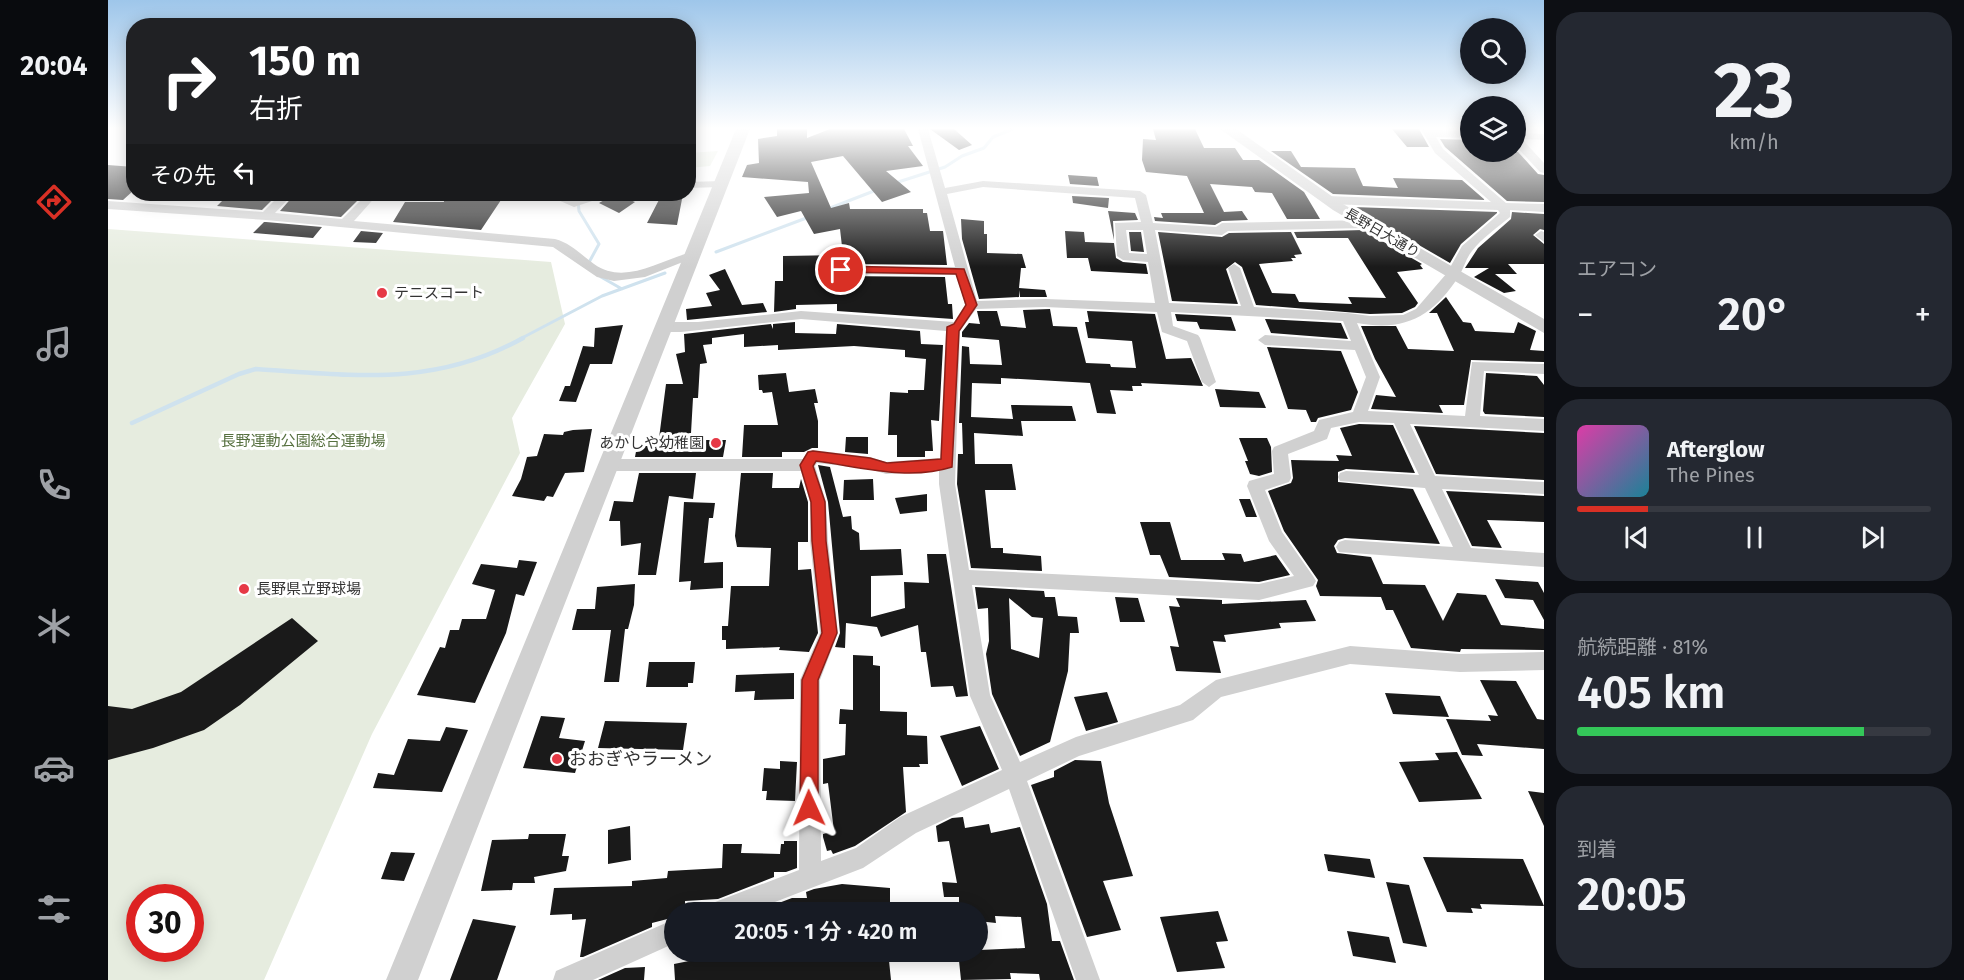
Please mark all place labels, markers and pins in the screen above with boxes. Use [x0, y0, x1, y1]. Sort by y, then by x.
pin [815, 244, 866, 295]
place label: テニスコート [394, 284, 484, 302]
marker: テニスコート [375, 286, 389, 300]
place label: あかしや幼稚園 [599, 434, 704, 452]
marker: あかしや幼稚園 [709, 436, 723, 450]
place label: 長野県立野球場 [256, 580, 361, 598]
marker: 長野県立野球場 [237, 582, 251, 596]
place label: おおぎやラーメン [569, 748, 712, 770]
marker: おおぎやラーメン [550, 752, 564, 766]

